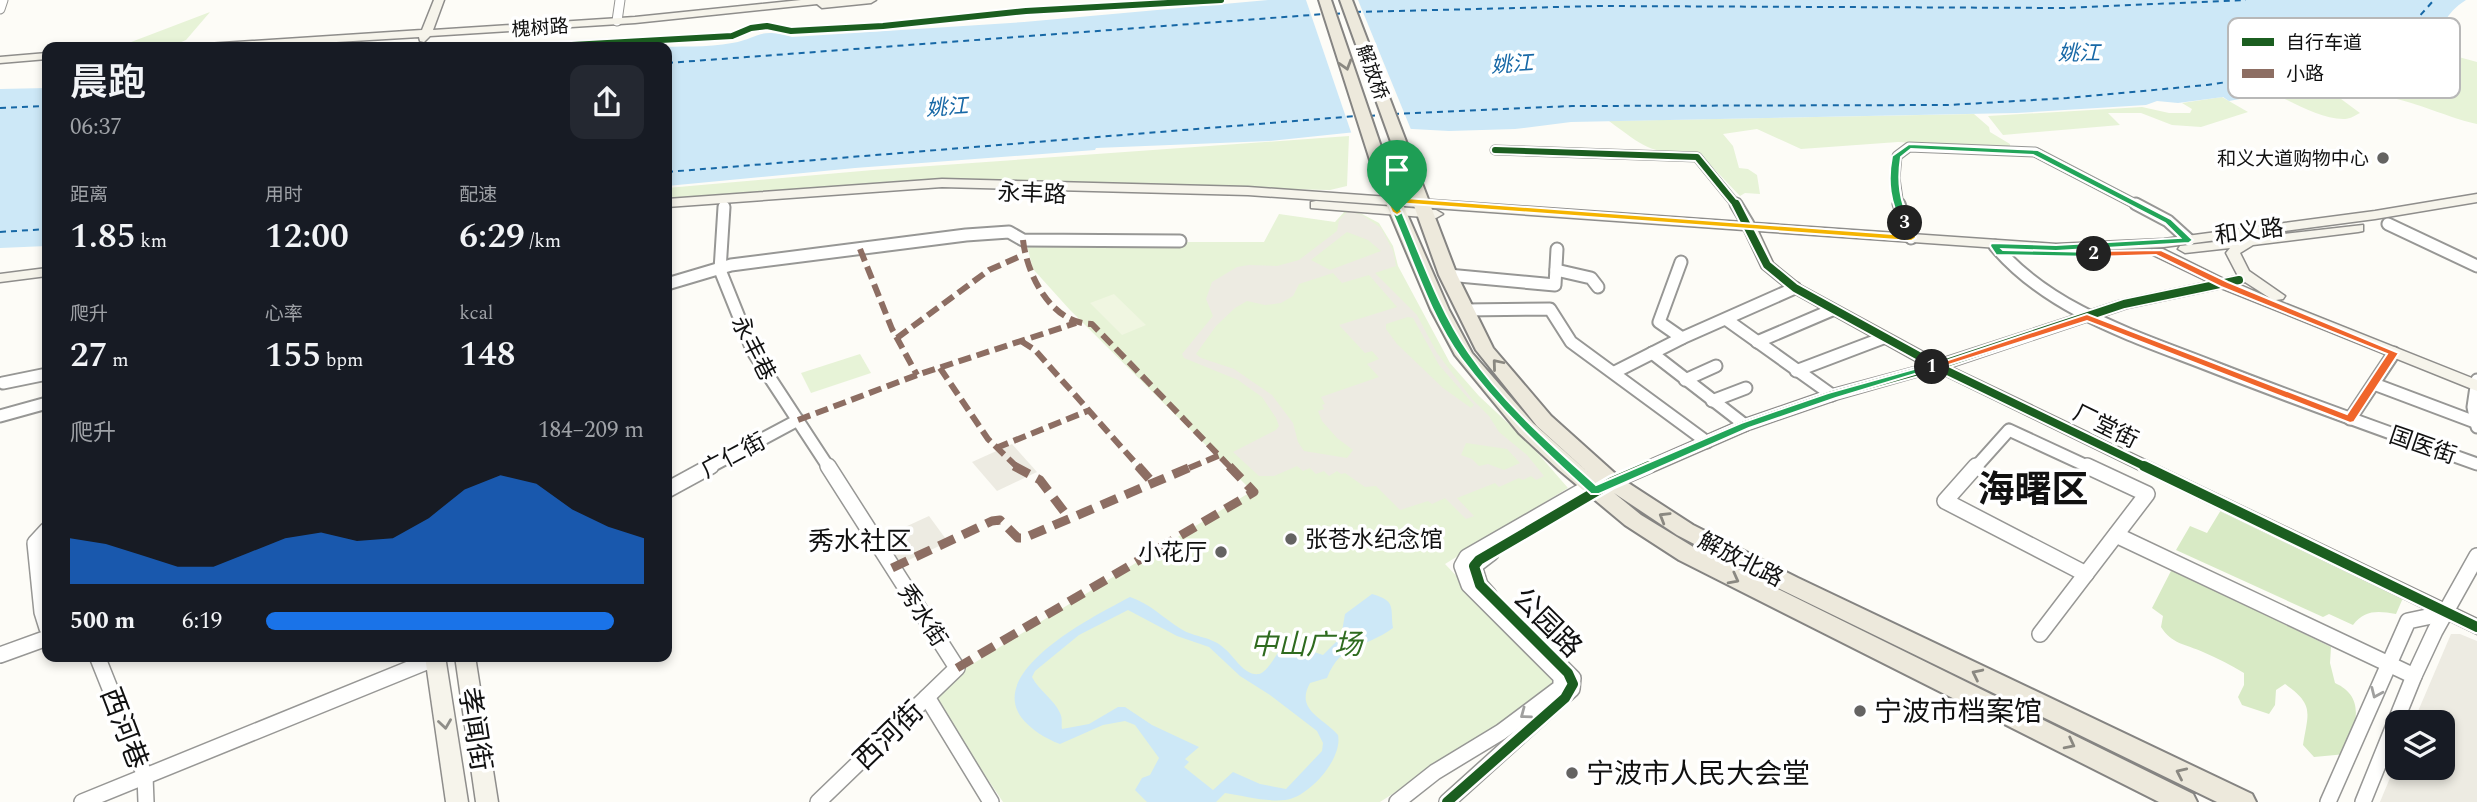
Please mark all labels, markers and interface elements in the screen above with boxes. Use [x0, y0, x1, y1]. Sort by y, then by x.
street label: 槐树路 [511, 12, 570, 45]
legend [2228, 18, 2460, 98]
text: 自行车道 [2286, 29, 2362, 58]
water label: 姚江 [2058, 38, 2102, 70]
street label: 解放桥 [1348, 41, 1395, 104]
water label: 姚江 [1490, 47, 1536, 82]
text: 晨跑 [70, 55, 146, 113]
one-way arrow [1337, 59, 1352, 71]
text: 小路 [2286, 60, 2324, 89]
button: share [570, 65, 644, 139]
water label: 姚江 [925, 90, 971, 125]
text: 06:37 [70, 110, 122, 145]
pin [1367, 140, 1427, 212]
place label: 和义大道购物中心 [2217, 145, 2369, 174]
marker: 和义大道购物中心 [2375, 150, 2391, 166]
icon: arrive [1378, 151, 1416, 189]
street label: 永丰路 [997, 176, 1067, 213]
text: 距离 [70, 181, 108, 210]
text: 用时 [265, 181, 303, 210]
text: 配速 [459, 181, 497, 210]
pin: 3 [1888, 206, 1923, 241]
text: 3 [1899, 208, 1910, 237]
text: 1.85 [70, 210, 135, 263]
text: 12:00 [265, 210, 349, 263]
text: 6:29 [459, 210, 525, 263]
street label: 和义路 [2213, 211, 2286, 254]
text: km [135, 227, 167, 256]
text: /km [525, 227, 561, 256]
pin: 2 [2076, 236, 2112, 272]
text: 2 [2088, 239, 2099, 268]
text: kcal [459, 299, 493, 328]
text: 爬升 [70, 300, 108, 329]
text: 心率 [265, 300, 303, 329]
street label: 永丰巷 [721, 310, 784, 387]
text: 148 [459, 328, 516, 381]
text: 27 [70, 329, 108, 382]
text: 155 [265, 329, 321, 382]
text: m [108, 346, 129, 375]
text: bpm [321, 346, 363, 375]
pin: 1 [1914, 350, 1950, 384]
text: 1 [1926, 352, 1937, 381]
one-way arrow [1493, 360, 1505, 373]
street label: 厂堂街 [2067, 396, 2144, 458]
text: 184–209 m [538, 413, 644, 448]
text: 爬升 [70, 416, 116, 451]
street label: 国医街 [2384, 419, 2461, 474]
street label: 广仁街 [695, 425, 772, 488]
district label: 海曙区 [1978, 463, 2089, 519]
one-way arrow [1659, 512, 1672, 525]
district label: 秀水社区 [808, 522, 912, 562]
place label: 张苍水纪念馆 [1305, 523, 1443, 558]
street label: 解放北路 [1691, 524, 1789, 597]
marker: 张苍水纪念馆 [1283, 531, 1299, 547]
place label: 小花厅 [1138, 536, 1207, 571]
marker: 小花厅 [1213, 544, 1229, 560]
one-way arrow [1727, 570, 1739, 584]
street label: 秀水街 [888, 577, 955, 654]
street label: 公园路 [1502, 578, 1592, 668]
text: 500 m [70, 604, 135, 639]
text: 6:19 [182, 604, 222, 639]
park label: 中山广场 [1250, 624, 1364, 667]
one-way arrow [1972, 668, 1984, 682]
street label: 西河巷 [88, 682, 159, 775]
street label: 孝闻街 [447, 684, 502, 774]
one-way arrow [2370, 685, 2384, 698]
street label: 西河街 [844, 691, 934, 781]
place label: 宁波市档案馆 [1874, 691, 2042, 734]
marker: 宁波市档案馆 [1852, 703, 1868, 719]
one-way arrow [1520, 706, 1533, 719]
map controls [2385, 710, 2455, 780]
button: layers [2385, 710, 2455, 780]
one-way arrow [437, 718, 452, 730]
one-way arrow [2063, 735, 2075, 749]
place label: 宁波市人民大会堂 [1586, 753, 1810, 796]
marker: 宁波市人民大会堂 [1564, 765, 1580, 781]
one-way arrow [2176, 767, 2188, 781]

